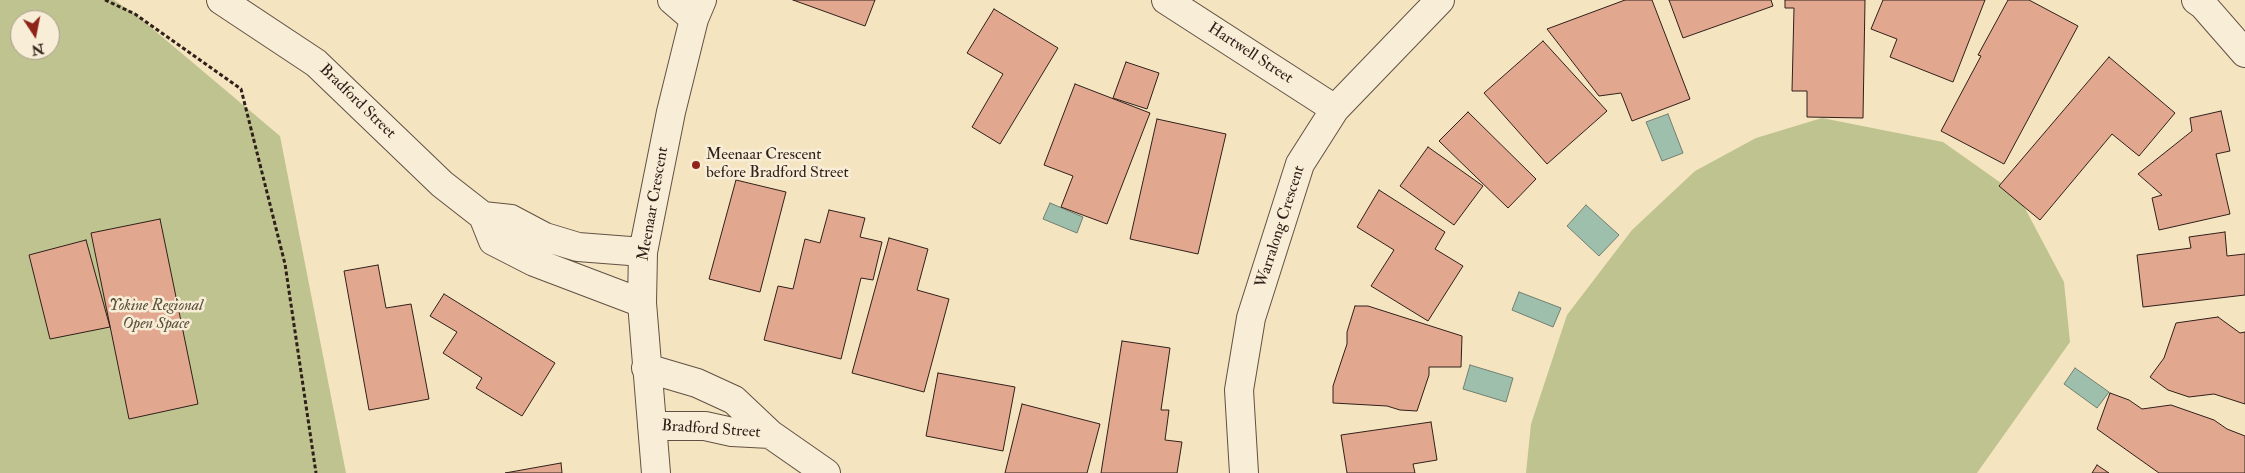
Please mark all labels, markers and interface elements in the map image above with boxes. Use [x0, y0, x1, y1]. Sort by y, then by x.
north arrow [10, 10, 60, 60]
street label: Hartwell Street [1204, 19, 1296, 89]
text: N [30, 40, 46, 59]
street label: Bradford Street [315, 61, 399, 143]
street label: Meenaar Crescent [635, 145, 673, 263]
place label: Meenaar Crescent before Bradford Street [706, 146, 849, 184]
marker: Meenaar Crescent before Bradford Street [690, 159, 702, 171]
street label: Warralong Crescent [1252, 163, 1310, 291]
park label: Yokine Regional Open Space [109, 297, 203, 335]
street label: Bradford Street [661, 417, 761, 443]

